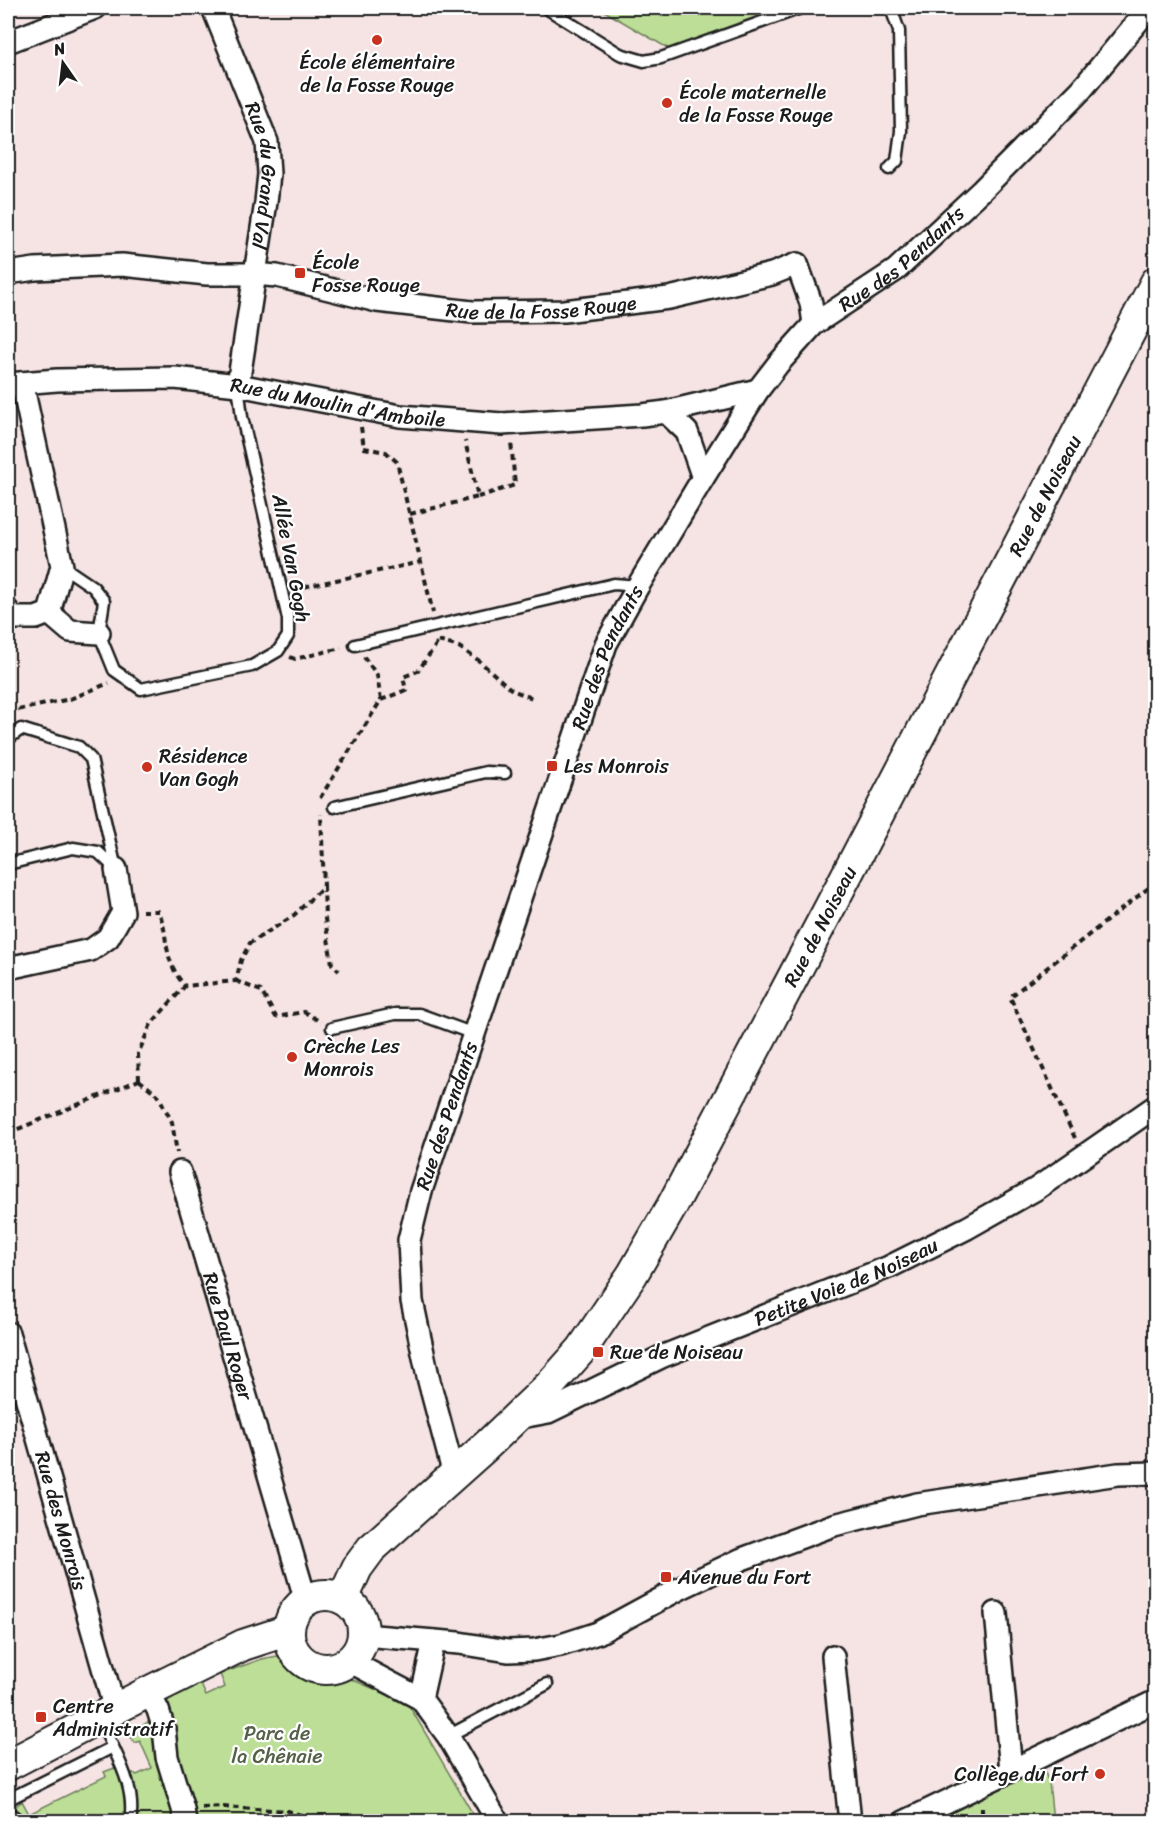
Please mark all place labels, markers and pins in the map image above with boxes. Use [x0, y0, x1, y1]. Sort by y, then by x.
marker: École élémentaire de la Fosse Rouge [370, 33, 384, 47]
place label: École élémentaire de la Fosse Rouge [299, 45, 455, 103]
place label: École maternelle de la Fosse Rouge [679, 75, 833, 133]
marker: École maternelle de la Fosse Rouge [660, 96, 674, 110]
place label: École Fosse Rouge [312, 245, 420, 303]
marker: École Fosse Rouge [293, 266, 307, 280]
place label: Résidence Van Gogh [159, 739, 248, 797]
place label: Les Monrois [564, 749, 670, 784]
marker: Les Monrois [545, 759, 559, 773]
marker: Résidence Van Gogh [140, 760, 154, 774]
place label: Crèche Les Monrois [304, 1029, 400, 1087]
marker: Crèche Les Monrois [285, 1050, 299, 1064]
place label: Rue de Noiseau [610, 1335, 743, 1370]
marker: Rue de Noiseau [591, 1345, 605, 1359]
place label: Avenue du Fort [677, 1560, 812, 1595]
marker: Avenue du Fort [659, 1570, 673, 1584]
place label: Centre Administratif [52, 1689, 175, 1747]
marker: Centre Administratif [34, 1710, 48, 1724]
place label: Collège du Fort [954, 1757, 1089, 1792]
marker: Collège du Fort [1093, 1767, 1107, 1781]

